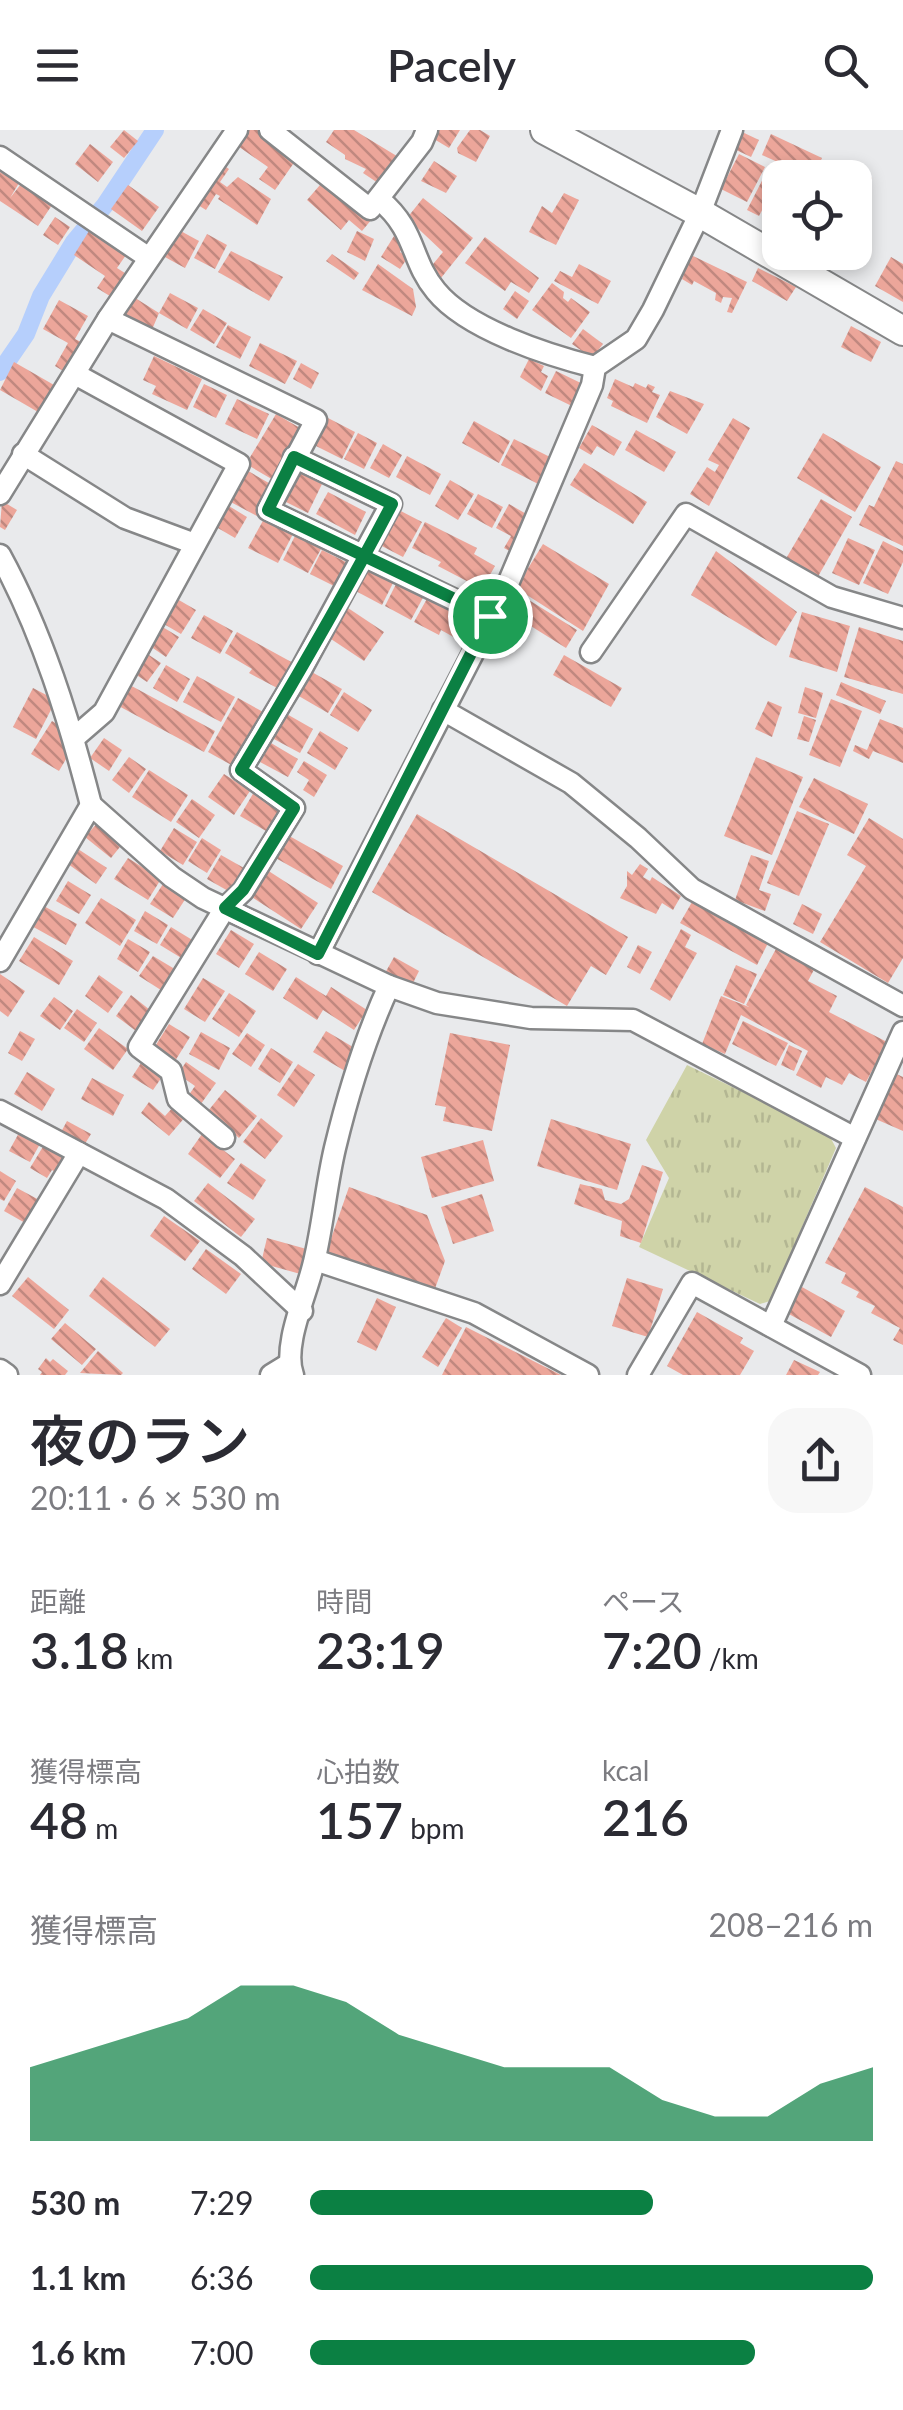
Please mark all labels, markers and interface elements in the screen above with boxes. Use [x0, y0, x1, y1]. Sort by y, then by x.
icon: menu [30, 38, 85, 93]
text: Pacely [387, 38, 516, 92]
icon: search [818, 38, 873, 93]
map controls [762, 160, 872, 270]
button: locate [762, 160, 872, 270]
pin [448, 574, 533, 659]
icon: arrive [463, 589, 518, 644]
text: 夜のラン [30, 1407, 250, 1473]
button: share [768, 1408, 873, 1513]
text: 20:11 · 6 × 530 m [30, 1478, 281, 1517]
text: 距離 [30, 1584, 86, 1618]
text: 時間 [316, 1584, 372, 1618]
text: ペース [602, 1584, 685, 1618]
text: 3.18 [30, 1620, 129, 1680]
text: 23:19 [316, 1620, 445, 1680]
text: 7:20 [602, 1620, 702, 1680]
text: km [129, 1641, 173, 1675]
text: /km [702, 1641, 759, 1675]
text: kcal [602, 1753, 649, 1787]
text: 獲得標高 [30, 1754, 142, 1788]
text: 心拍数 [316, 1754, 400, 1788]
text: 216 [602, 1787, 689, 1847]
text: 48 [30, 1790, 88, 1850]
text: 157 [316, 1790, 403, 1850]
text: m [88, 1811, 118, 1845]
text: bpm [403, 1811, 465, 1845]
text: 208–216 m [709, 1905, 873, 1944]
text: 獲得標高 [30, 1910, 158, 1949]
text: 530 m [30, 2183, 120, 2222]
text: 7:29 [190, 2183, 254, 2222]
text: 1.1 km [30, 2258, 126, 2297]
text: 6:36 [190, 2258, 254, 2297]
text: 1.6 km [30, 2333, 126, 2372]
text: 7:00 [190, 2333, 254, 2372]

